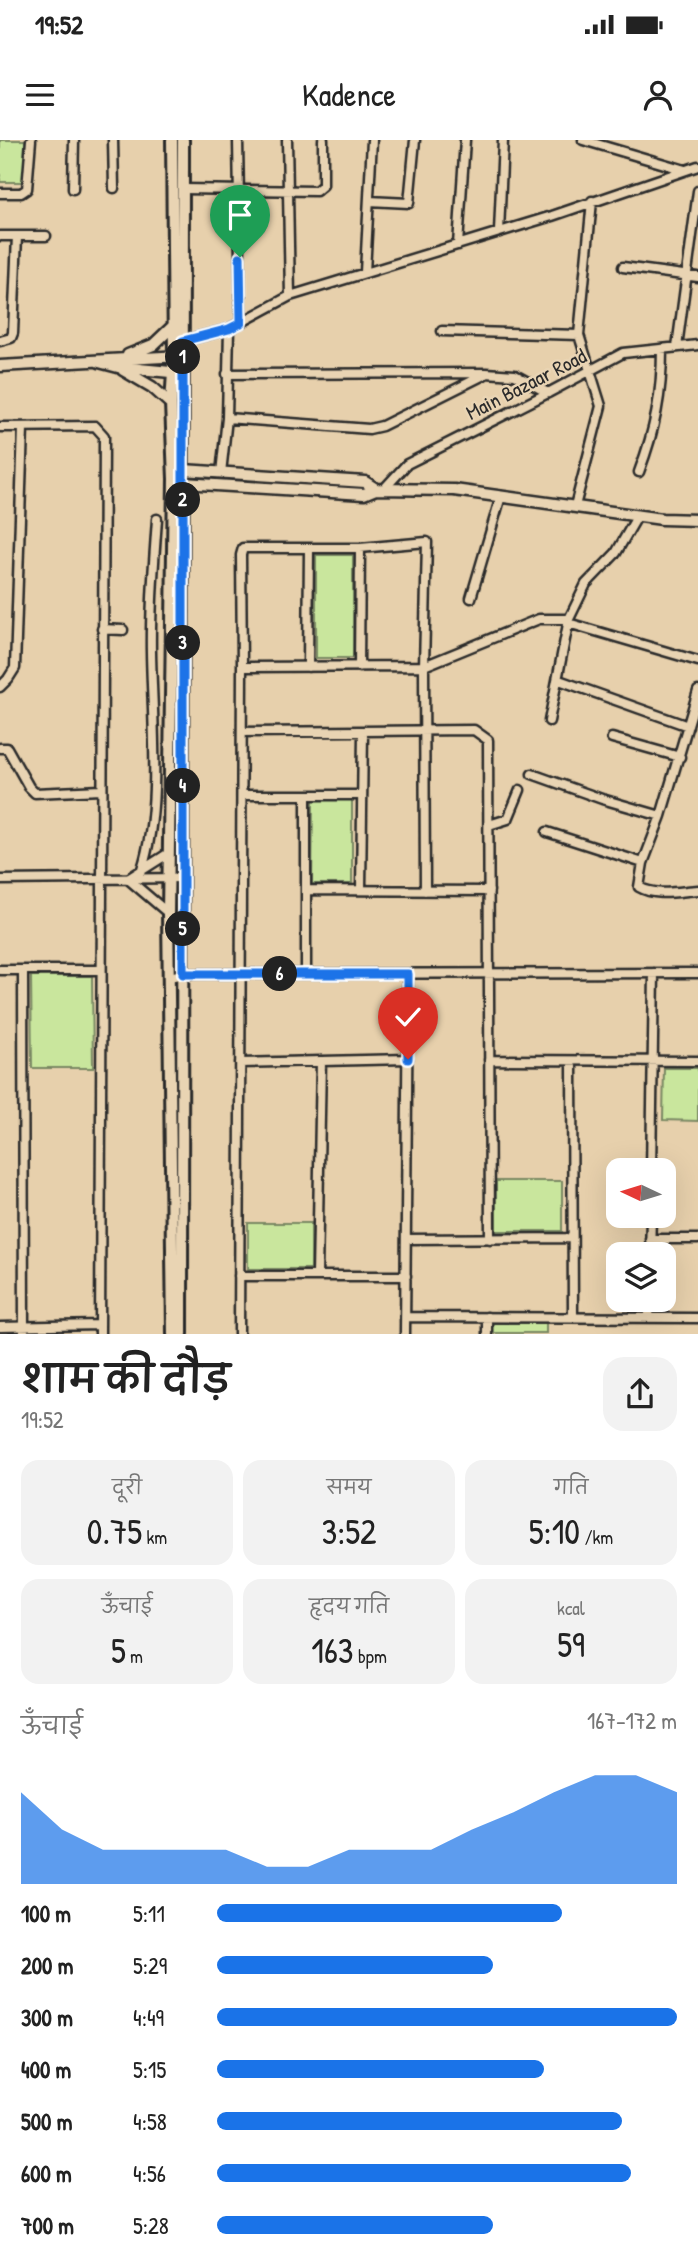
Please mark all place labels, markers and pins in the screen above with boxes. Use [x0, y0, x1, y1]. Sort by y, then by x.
pin [210, 185, 270, 257]
pin: 1 [166, 340, 200, 374]
pin: 2 [166, 482, 200, 518]
pin: 3 [166, 626, 200, 660]
pin: 4 [166, 768, 200, 804]
pin: 5 [166, 912, 200, 946]
pin: 6 [262, 956, 298, 992]
pin [378, 987, 438, 1059]

